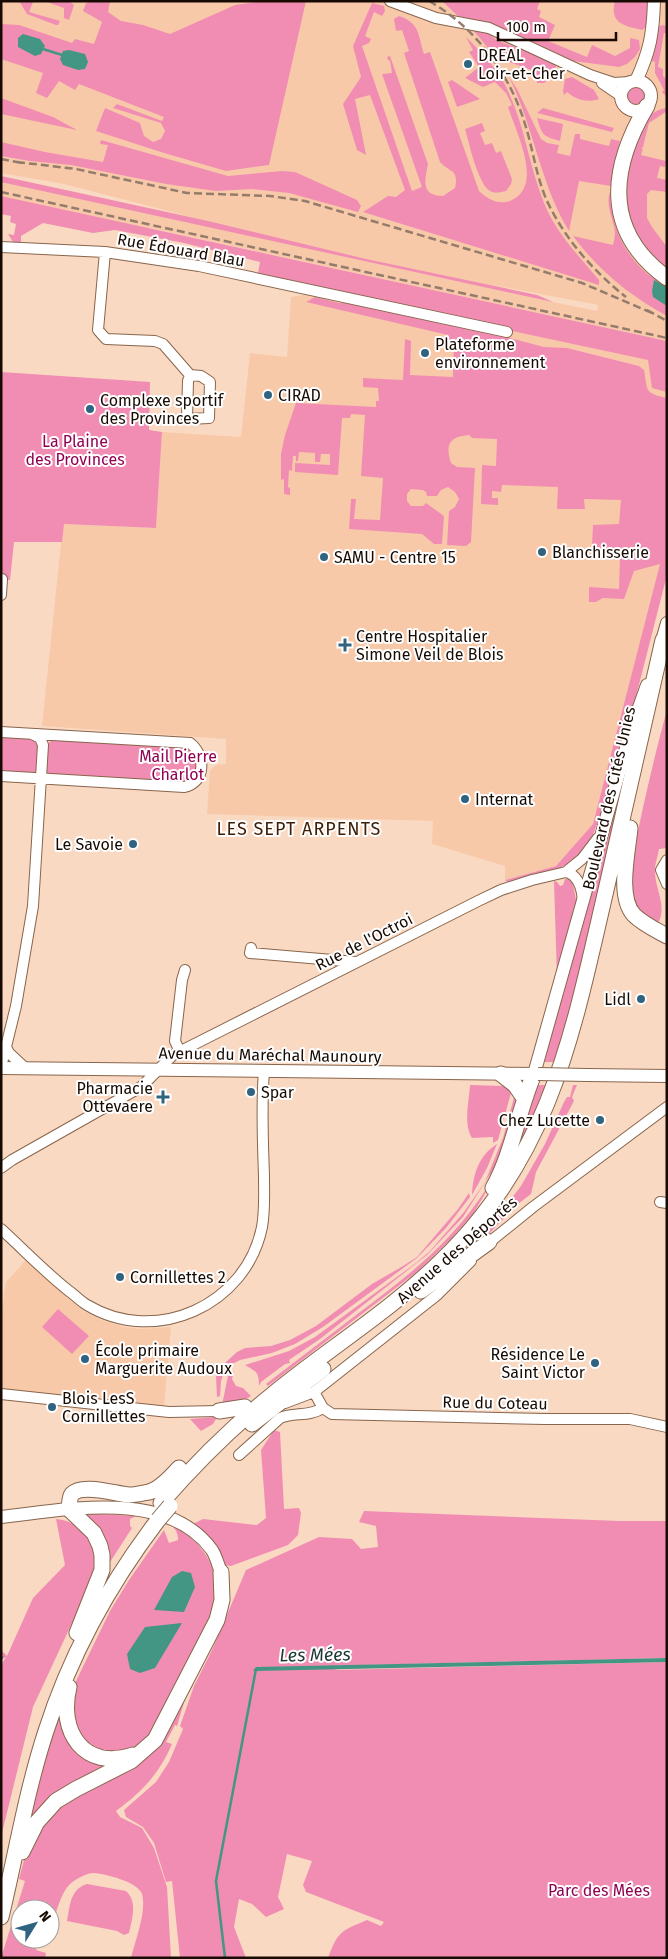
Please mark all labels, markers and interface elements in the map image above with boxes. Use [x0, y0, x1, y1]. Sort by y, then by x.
scale bar [498, 10, 616, 42]
text: 100 m [506, 18, 546, 36]
place label: DREAL Loir-et-Cher [478, 46, 566, 83]
marker: DREAL Loir-et-Cher [462, 58, 474, 70]
street label: Rue Édouard Blau [116, 228, 246, 271]
place label: Plateforme environnement [435, 335, 546, 372]
marker: Plateforme environnement [419, 347, 431, 359]
place label: CIRAD [278, 386, 321, 405]
marker: CIRAD [262, 389, 274, 401]
place label: Complexe sportif des Provinces [100, 391, 225, 428]
marker: Complexe sportif des Provinces [84, 403, 96, 415]
park label: La Plaine des Provinces [25, 432, 125, 469]
place label: Blanchisserie [552, 543, 649, 562]
marker: Blanchisserie [536, 546, 548, 558]
place label: SAMU - Centre 15 [334, 548, 456, 567]
marker: SAMU - Centre 15 [318, 551, 330, 563]
place label: Centre Hospitalier Simone Veil de Blois [356, 627, 503, 664]
marker: Centre Hospitalier Simone Veil de Blois [338, 638, 352, 652]
street label: Boulevard des Cités Unies [579, 704, 639, 892]
park label: Mail Pierre Charlot [139, 747, 217, 784]
place label: Internat [475, 790, 534, 809]
marker: Internat [459, 793, 471, 805]
district label: LES SEPT ARPENTS [217, 818, 381, 840]
place label: Le Savoie [55, 835, 123, 854]
marker: Le Savoie [127, 838, 139, 850]
street label: Rue de l'Octroi [312, 909, 416, 975]
place label: Lidl [604, 990, 631, 1009]
marker: Lidl [635, 993, 647, 1005]
street label: Avenue du Maréchal Maunoury [158, 1044, 382, 1066]
place label: Pharmacie Ottevaere [76, 1079, 153, 1116]
place label: Spar [261, 1083, 295, 1102]
marker: Spar [245, 1086, 257, 1098]
marker: Pharmacie Ottevaere [157, 1091, 169, 1103]
place label: Chez Lucette [499, 1111, 590, 1130]
marker: Chez Lucette [594, 1114, 606, 1126]
street label: Avenue des Déportés [393, 1193, 521, 1307]
place label: Cornillettes 2 [130, 1268, 226, 1287]
marker: Cornillettes 2 [114, 1271, 126, 1283]
place label: École primaire Marguerite Audoux [95, 1340, 232, 1378]
place label: Résidence Le Saint Victor [491, 1345, 586, 1382]
marker: École primaire Marguerite Audoux [79, 1353, 91, 1365]
marker: Résidence Le Saint Victor [589, 1357, 601, 1369]
place label: Blois LesS Cornillettes [62, 1389, 146, 1426]
street label: Rue du Coteau [442, 1393, 548, 1413]
marker: Blois LesS Cornillettes [46, 1401, 58, 1413]
water label: Les Mées [279, 1643, 351, 1667]
park label: Parc des Mées [548, 1881, 650, 1900]
north arrow [10, 1899, 60, 1949]
text: N [35, 1908, 55, 1925]

